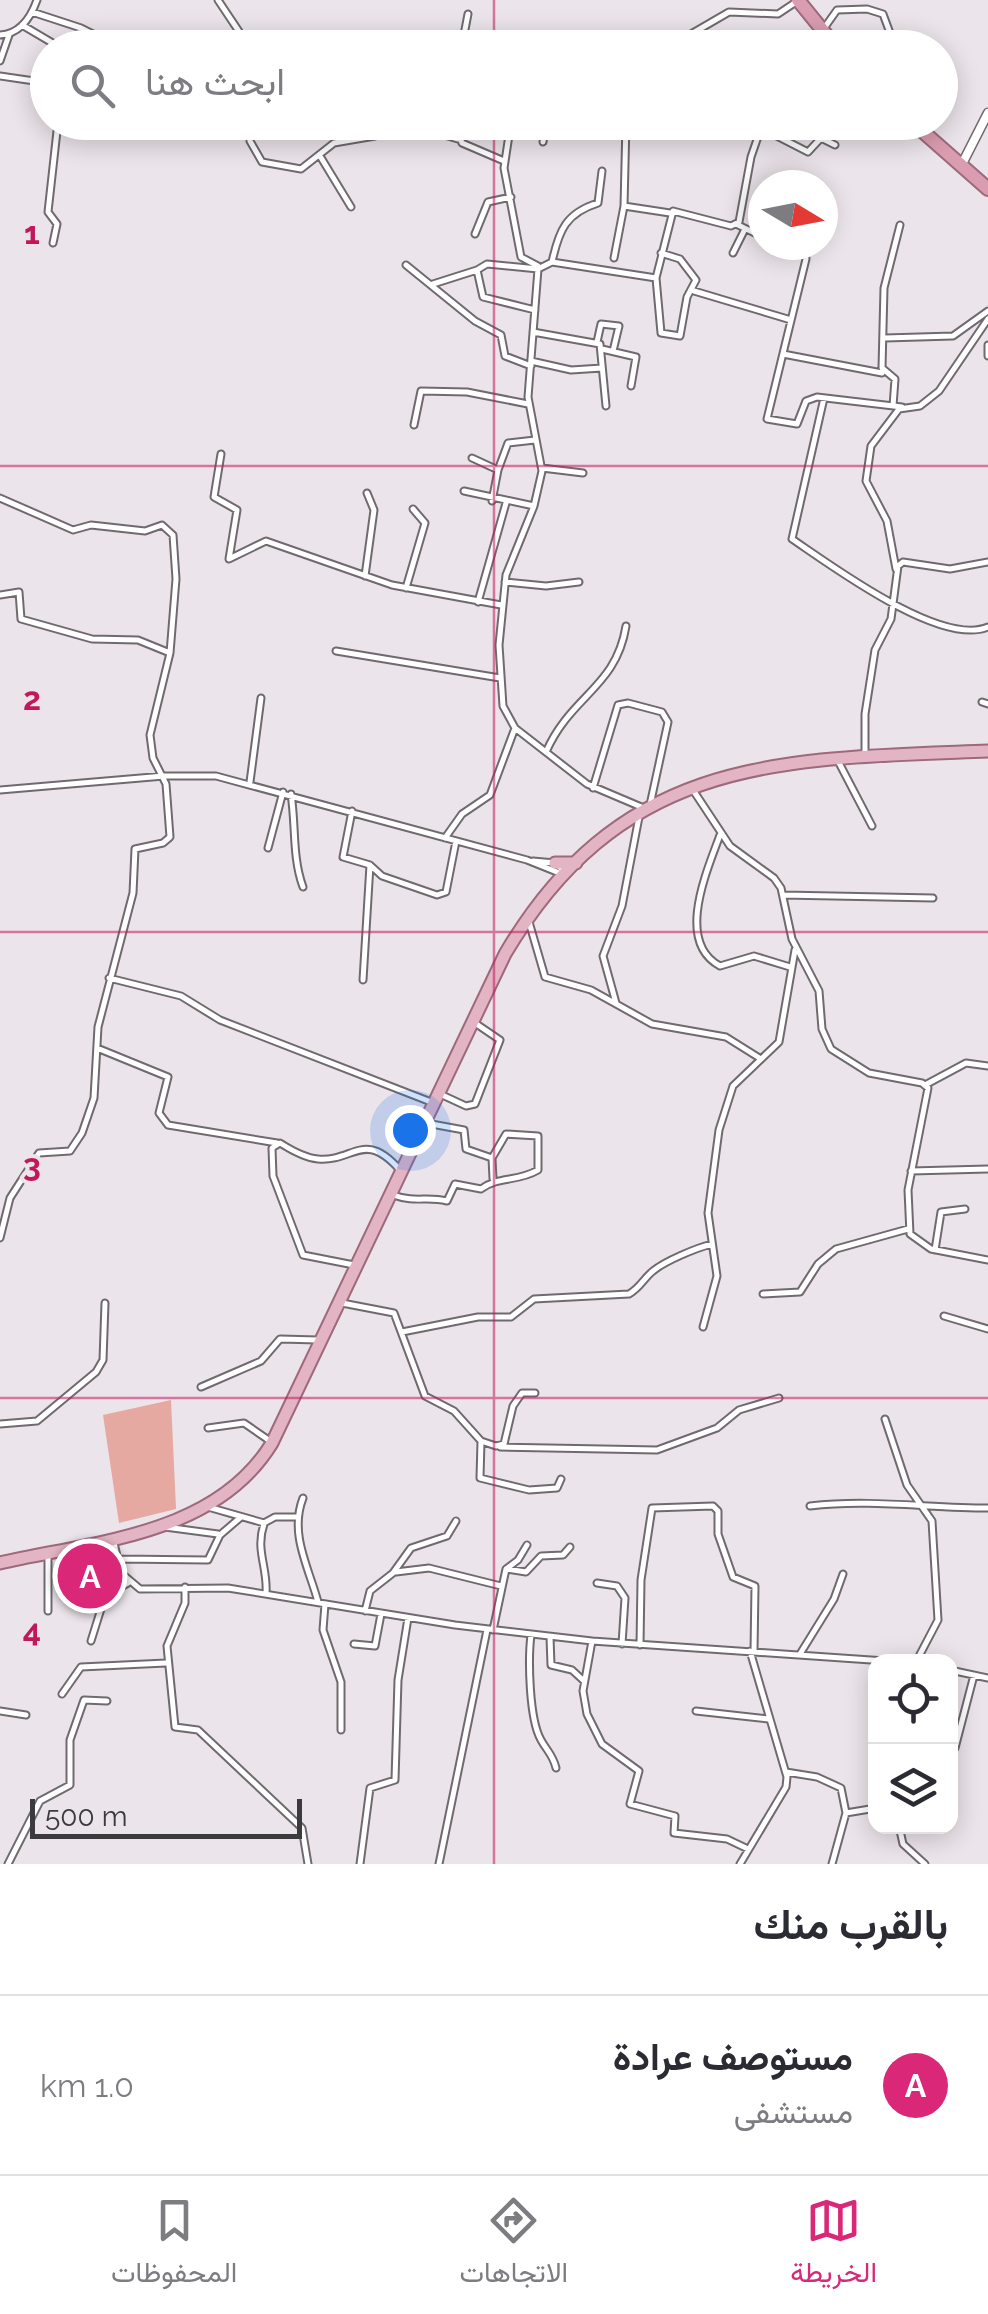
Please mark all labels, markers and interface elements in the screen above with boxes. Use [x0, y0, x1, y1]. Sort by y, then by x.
search box [30, 30, 958, 140]
icon: search [65, 58, 120, 113]
text: ابحث هنا [145, 59, 285, 104]
north arrow [748, 170, 838, 260]
text: 1 [24, 214, 40, 251]
text: 2 [23, 680, 41, 717]
your location [385, 1105, 436, 1156]
text: 3 [23, 1146, 41, 1183]
pin: A [58, 1538, 122, 1614]
text: 4 [23, 1612, 41, 1649]
map controls [868, 1654, 958, 1834]
button: locate [868, 1654, 958, 1744]
button: layers [868, 1744, 958, 1834]
scale bar [30, 1794, 302, 1838]
text: 500 m [45, 1800, 127, 1833]
text: بالقرب منك [754, 1900, 948, 1949]
text: مستوصف عرادة [613, 2034, 853, 2079]
text: 1.0 km [40, 2067, 134, 2104]
text: A [905, 2067, 926, 2104]
text: مستشفى [734, 2093, 853, 2130]
tab: المحفوظات [111, 2193, 237, 2297]
tab: الاتجاهات [459, 2193, 568, 2297]
tab: الخريطة [790, 2193, 877, 2297]

